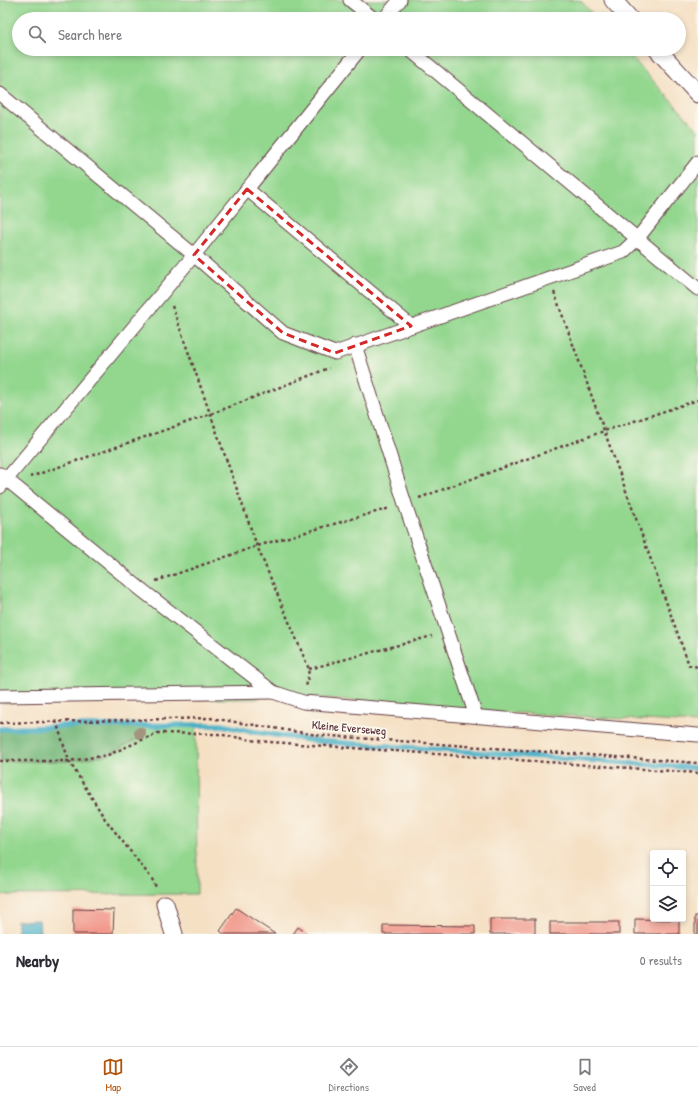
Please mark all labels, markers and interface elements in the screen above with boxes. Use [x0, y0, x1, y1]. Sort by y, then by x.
search box [12, 12, 686, 56]
icon: search [26, 23, 48, 45]
text: Search here [58, 24, 122, 45]
street label: Kleine Everseweg [311, 716, 387, 739]
map controls [650, 850, 686, 922]
button: locate [650, 850, 686, 886]
button: layers [650, 886, 686, 922]
text: Nearby [16, 949, 59, 972]
text: 0 results [640, 951, 682, 969]
tab: Map [102, 1056, 124, 1094]
tab: Directions [329, 1056, 369, 1094]
tab: Saved [573, 1056, 596, 1094]

